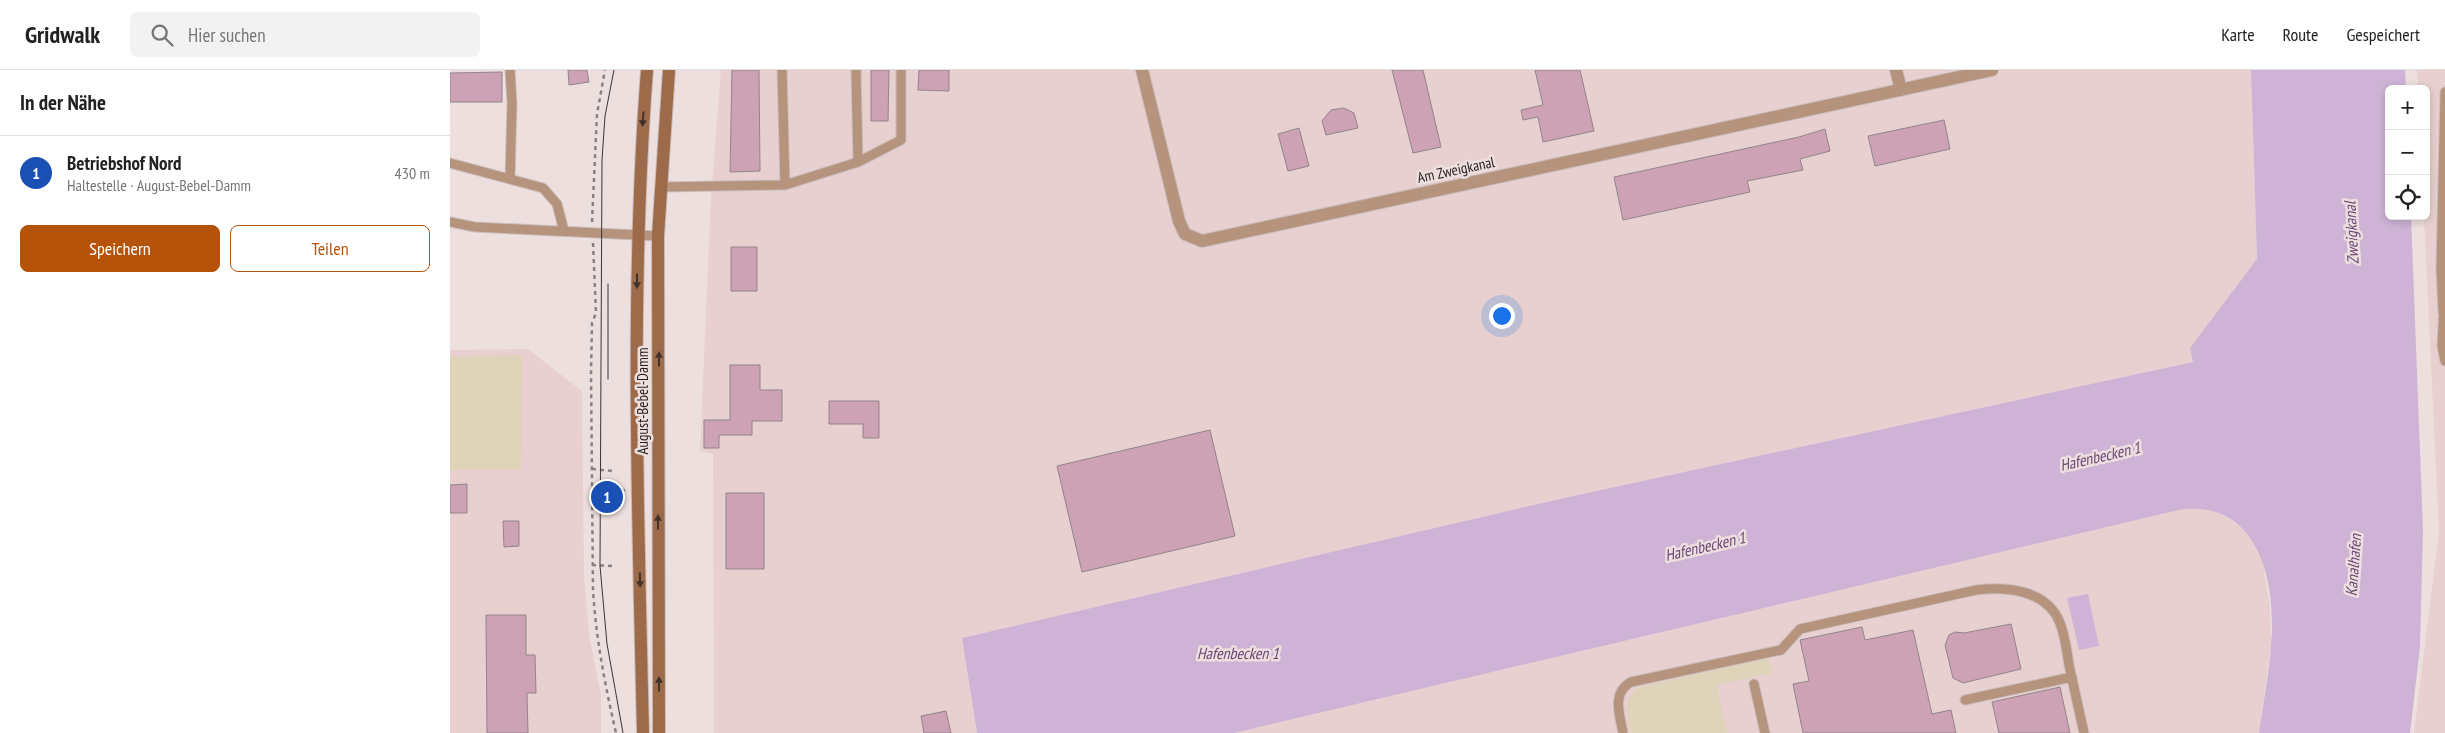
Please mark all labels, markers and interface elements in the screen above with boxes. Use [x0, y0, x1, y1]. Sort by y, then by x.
search box [130, 12, 480, 57]
text: Gridwalk [25, 19, 100, 50]
icon: search [148, 21, 176, 49]
text: Hier suchen [188, 23, 265, 47]
text: Karte [2221, 23, 2255, 46]
text: Route [2283, 23, 2318, 46]
text: Gespeichert [2346, 23, 2420, 46]
map controls [2385, 85, 2430, 220]
button: + [2385, 85, 2430, 130]
text: In der Nähe [20, 89, 106, 116]
one-way arrow [639, 111, 647, 127]
button: − [2385, 130, 2430, 175]
text: Betriebshof Nord [67, 151, 182, 175]
street label: Am Zweigkanal [1415, 152, 1497, 187]
text: 1 [32, 163, 40, 183]
text: 430 m [395, 163, 430, 183]
text: Haltestelle · August-Bebel-Damm [67, 175, 251, 195]
button: locate [2385, 175, 2430, 220]
water label: Zweigkanal [2339, 200, 2363, 265]
button: Speichern [20, 225, 220, 272]
button: Teilen [230, 225, 430, 272]
one-way arrow [633, 273, 641, 289]
your location [1489, 303, 1515, 329]
street label: August-Bebel-Damm [633, 347, 652, 455]
one-way arrow [655, 351, 663, 367]
water label: Hafenbecken 1 [2058, 437, 2143, 475]
pin: 1 [591, 478, 623, 516]
one-way arrow [654, 514, 662, 530]
water label: Hafenbecken 1 [1663, 527, 1748, 565]
water label: Kanalhafen [2341, 532, 2365, 597]
one-way arrow [636, 573, 644, 589]
water label: Hafenbecken 1 [1197, 643, 1280, 663]
one-way arrow [655, 676, 663, 692]

